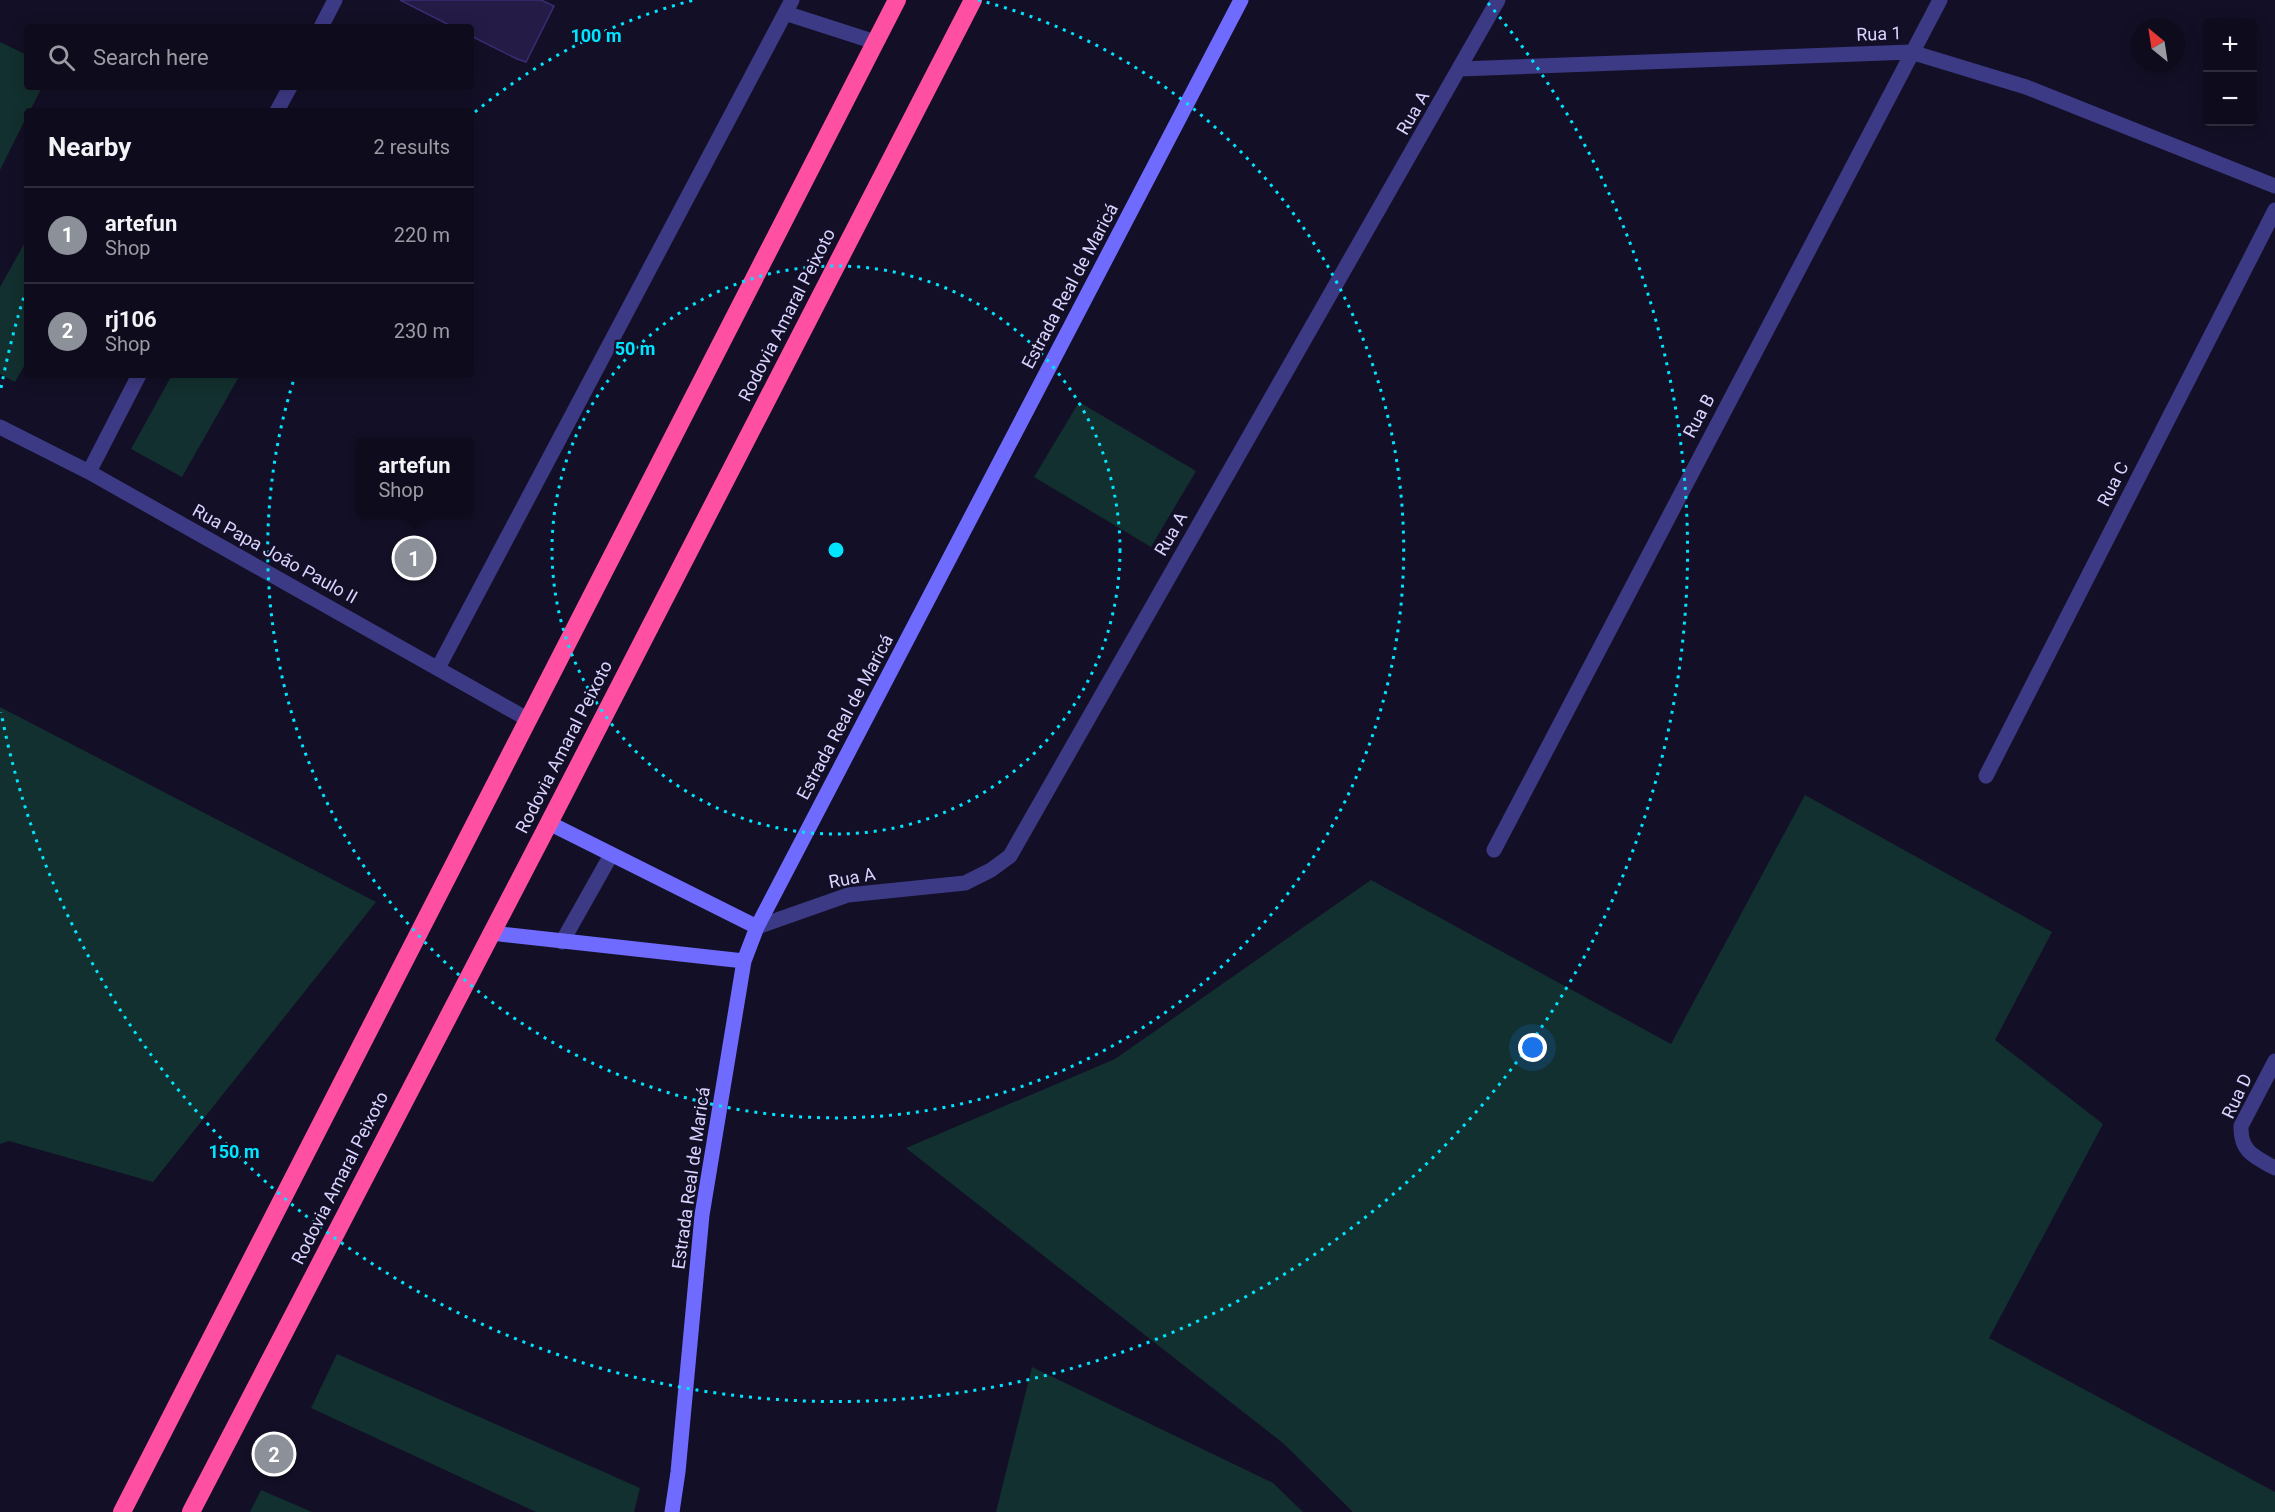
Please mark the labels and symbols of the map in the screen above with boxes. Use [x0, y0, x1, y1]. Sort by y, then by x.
north arrow [2131, 18, 2185, 72]
street label: Rua 1 [1856, 22, 1902, 45]
text: 100 m [570, 25, 622, 46]
street label: Rua A [1392, 87, 1434, 138]
street label: Estrada Real de Maricá [1017, 200, 1122, 372]
street label: Rodovia Amaral Peixoto [734, 225, 839, 405]
text: 50 m [615, 338, 655, 359]
street label: Rua B [1678, 390, 1719, 441]
street label: Rua C [2093, 458, 2133, 509]
street label: Rua Papa João Paulo II [189, 499, 361, 608]
street label: Rua A [1150, 508, 1192, 559]
pin: 1 [394, 536, 434, 580]
centre of rings [826, 540, 846, 560]
street label: Estrada Real de Maricá [792, 631, 897, 803]
street label: Rodovia Amaral Peixoto [511, 657, 616, 837]
street label: Rua A [827, 863, 877, 892]
your location [1518, 1033, 1547, 1062]
street label: Rua D [2217, 1070, 2256, 1122]
street label: Estrada Real de Maricá [667, 1085, 714, 1270]
street label: Rodovia Amaral Peixoto [287, 1088, 392, 1268]
text: 150 m [208, 1141, 260, 1162]
pin: 2 [254, 1432, 294, 1476]

